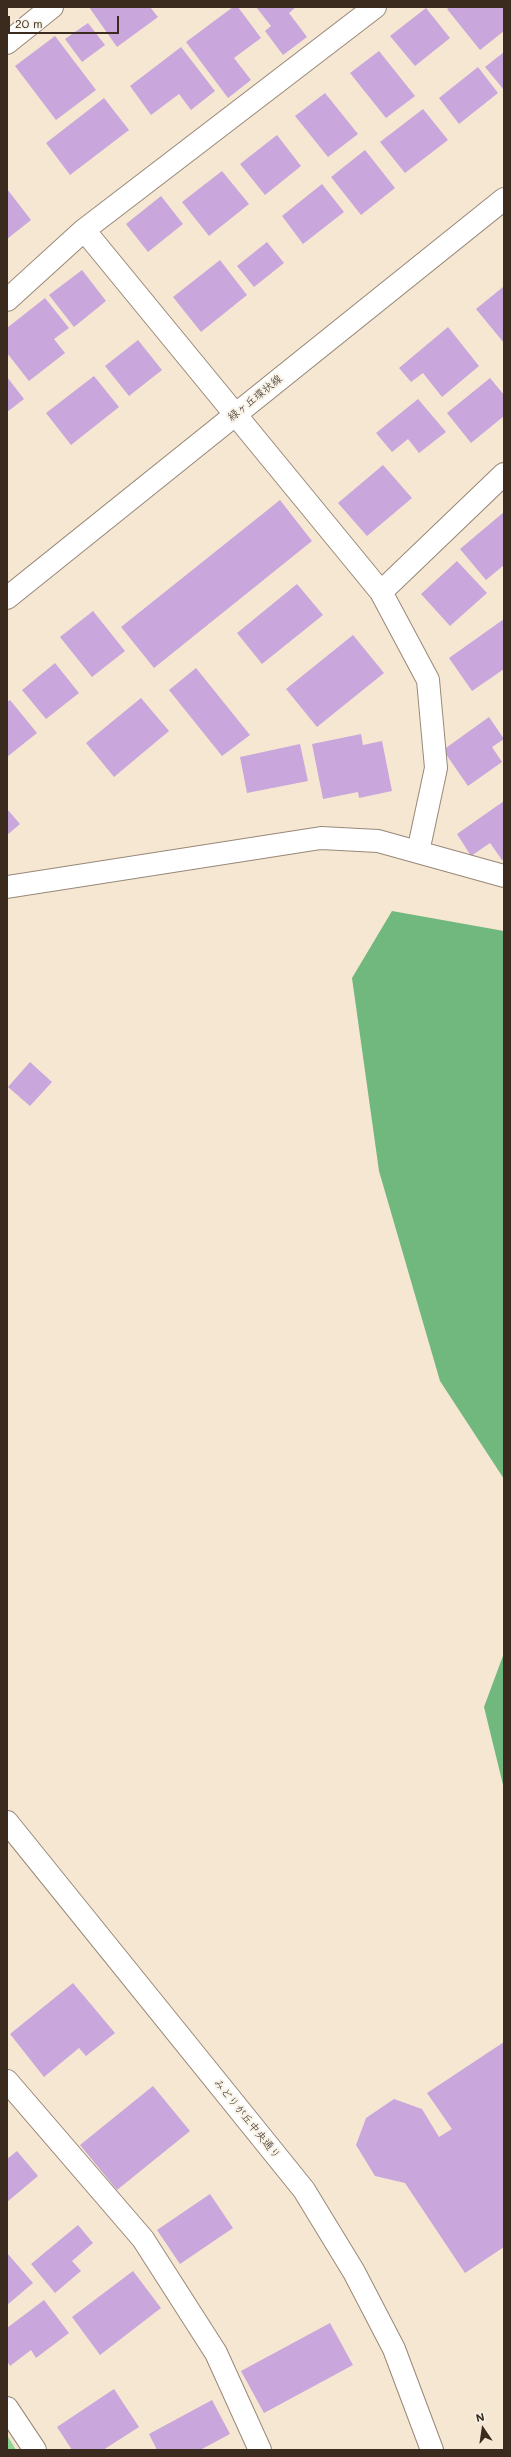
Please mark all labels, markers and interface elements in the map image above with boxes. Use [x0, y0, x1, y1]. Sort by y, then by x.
scale bar [10, 8, 121, 34]
text: 20 m [15, 15, 43, 31]
street label: 緑ヶ丘環状線 [225, 372, 285, 424]
street label: みどりが丘中央通り [211, 2076, 283, 2162]
north arrow [463, 2409, 503, 2449]
text: N [474, 2409, 486, 2425]

